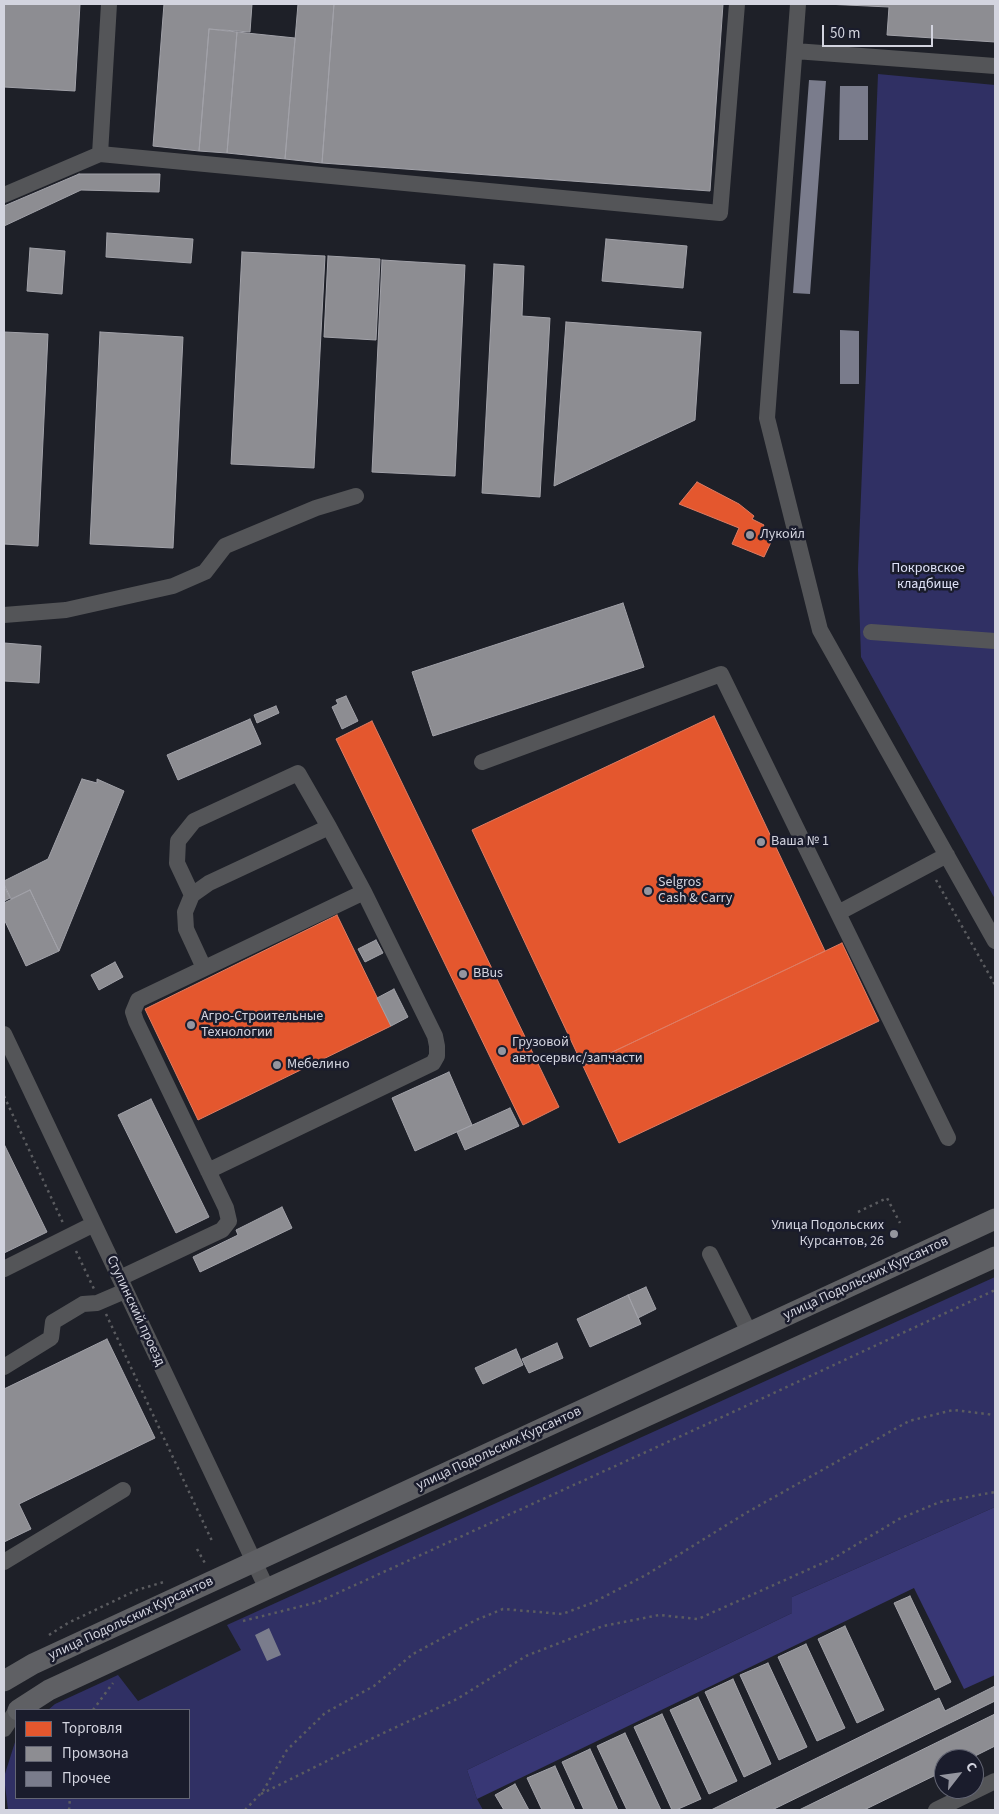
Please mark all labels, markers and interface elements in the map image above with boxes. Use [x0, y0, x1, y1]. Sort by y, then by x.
scale bar [824, 15, 935, 47]
text: 50 m [830, 23, 860, 44]
place label: Лукойл [760, 527, 805, 543]
marker: Лукойл [744, 529, 756, 541]
park label: Покровское кладбище [891, 561, 965, 594]
place label: Ваша № 1 [771, 834, 829, 850]
marker: Ваша № 1 [755, 836, 767, 848]
place label: Selgros Cash & Carry [658, 875, 732, 908]
marker: Selgros Cash & Carry [642, 885, 654, 897]
place label: BBus [473, 966, 503, 982]
marker: BBus [457, 968, 469, 980]
place label: Агро-Строительные Технологии [201, 1009, 323, 1042]
marker: Агро-Строительные Технологии [185, 1019, 197, 1031]
place label: Грузовой автосервис/запчасти [512, 1035, 643, 1068]
marker: Грузовой автосервис/запчасти [496, 1045, 508, 1057]
place label: Мебелино [287, 1057, 349, 1073]
marker: Мебелино [271, 1059, 283, 1071]
place label: Улица Подольских Курсантов, 26 [771, 1218, 884, 1250]
marker: Улица Подольских Курсантов, 26 [888, 1228, 900, 1240]
street label: улица Подольских Курсантов [781, 1233, 951, 1325]
street label: Ступинский проезд [102, 1253, 168, 1369]
street label: улица Подольских Курсантов [414, 1403, 584, 1495]
street label: улица Подольских Курсантов [46, 1573, 216, 1665]
legend [15, 1709, 190, 1799]
text: Торговля [62, 1718, 122, 1739]
text: Промзона [62, 1743, 129, 1764]
north arrow [934, 1749, 984, 1799]
text: С [960, 1758, 982, 1776]
text: Прочее [62, 1768, 111, 1789]

